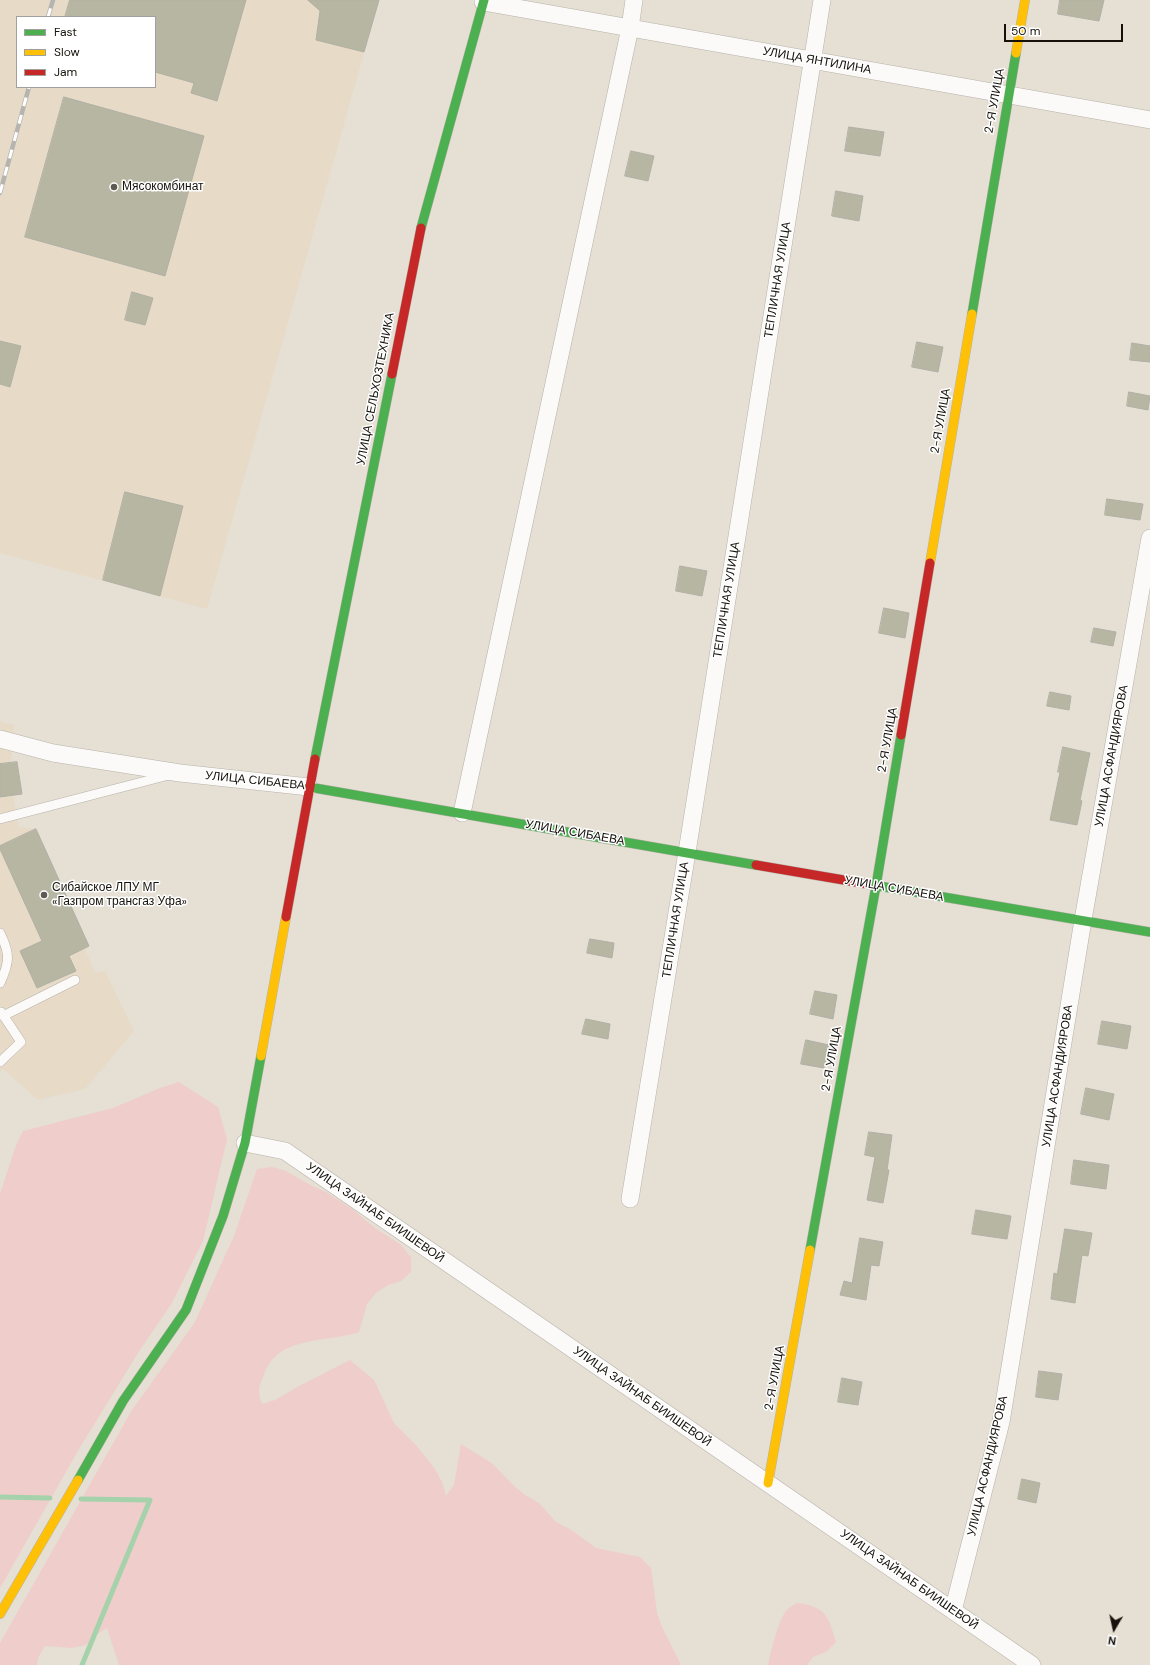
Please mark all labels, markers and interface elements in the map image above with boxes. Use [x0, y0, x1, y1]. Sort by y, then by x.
legend [16, 16, 156, 88]
scale bar [1006, 16, 1125, 42]
text: 50 m [1011, 23, 1040, 39]
text: Fast [54, 24, 77, 40]
text: Slow [54, 44, 80, 60]
street label: УЛИЦА ЯНТИЛИНА [761, 44, 873, 78]
text: Jam [54, 64, 77, 80]
street label: 2-Я УЛИЦА [982, 67, 1008, 135]
place label: Мясокомбинат [122, 180, 204, 194]
marker: Мясокомбинат [109, 182, 119, 192]
street label: ТЕПЛИЧНАЯ УЛИЦА [762, 221, 794, 339]
street label: УЛИЦА СЕЛЬХОЗТЕХНИКА [354, 311, 398, 467]
street label: 2-Я УЛИЦА [928, 387, 954, 455]
street label: ТЕПЛИЧНАЯ УЛИЦА [711, 541, 743, 659]
street label: УЛИЦА АСФАНДИЯРОВА [1092, 684, 1132, 828]
street label: 2-Я УЛИЦА [875, 706, 901, 774]
street label: УЛИЦА СИБАЕВА [204, 769, 306, 793]
street label: УЛИЦА СИБАЕВА [524, 817, 626, 849]
street label: ТЕПЛИЧНАЯ УЛИЦА [660, 861, 692, 979]
street label: УЛИЦА СИБАЕВА [843, 873, 945, 905]
place label: Сибайское ЛПУ МГ «Газпром трансгаз Уфа» [52, 881, 187, 909]
marker: Сибайское ЛПУ МГ «Газпром трансгаз Уфа» [39, 890, 49, 900]
street label: УЛИЦА АСФАНДИЯРОВА [1040, 1004, 1076, 1148]
street label: 2-Я УЛИЦА [819, 1025, 845, 1093]
street label: УЛИЦА ЗАЙНАБ БИИШЕВОЙ [303, 1160, 447, 1266]
street label: УЛИЦА ЗАЙНАБ БИИШЕВОЙ [570, 1344, 714, 1450]
street label: 2-Я УЛИЦА [762, 1344, 788, 1412]
street label: УЛИЦА АСФАНДИЯРОВА [965, 1394, 1011, 1538]
street label: УЛИЦА ЗАЙНАБ БИИШЕВОЙ [837, 1527, 981, 1633]
north arrow [1094, 1609, 1134, 1649]
text: N [1107, 1633, 1117, 1648]

